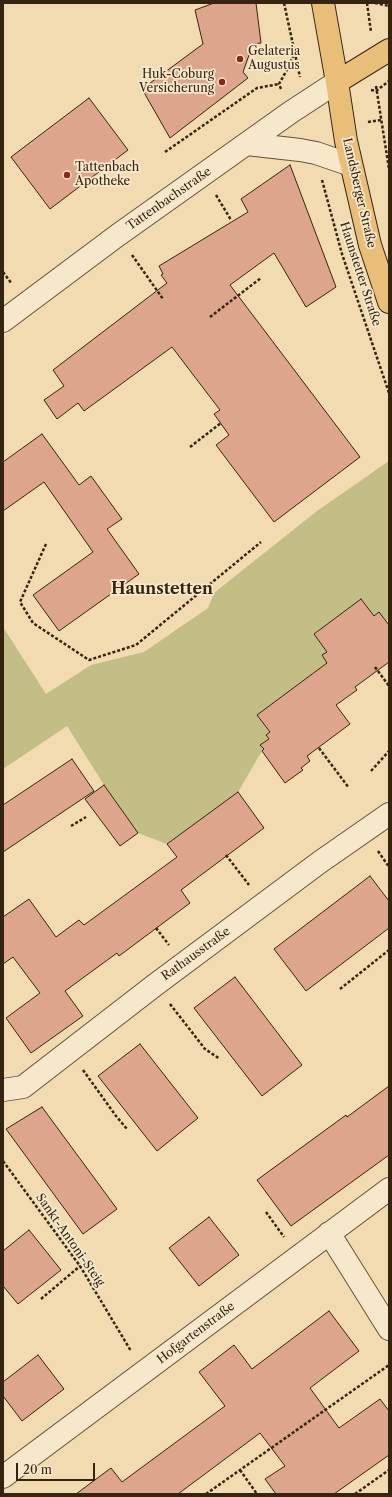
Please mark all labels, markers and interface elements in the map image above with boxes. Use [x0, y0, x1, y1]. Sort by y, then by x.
place label: Gelateria Augustus [248, 45, 300, 73]
marker: Gelateria Augustus [235, 54, 245, 64]
place label: Huk-Coburg Versicherung [139, 68, 214, 96]
marker: Huk-Coburg Versicherung [217, 77, 227, 87]
street label: Landsberger Straße [339, 137, 379, 249]
place label: Tattenbach Apotheke [75, 161, 139, 189]
street label: Tattenbachstraße [124, 164, 214, 234]
marker: Tattenbach Apotheke [62, 170, 72, 180]
street label: Haunstetter Straße [336, 220, 384, 328]
district label: Haunstetten [111, 579, 213, 599]
street label: Rathausstraße [159, 924, 233, 984]
street label: Sankt-Antoni-Steig [33, 1191, 107, 1289]
street label: Hofgartenstraße [154, 1299, 238, 1367]
scale bar [18, 1455, 97, 1481]
text: 20 m [23, 1462, 52, 1477]

